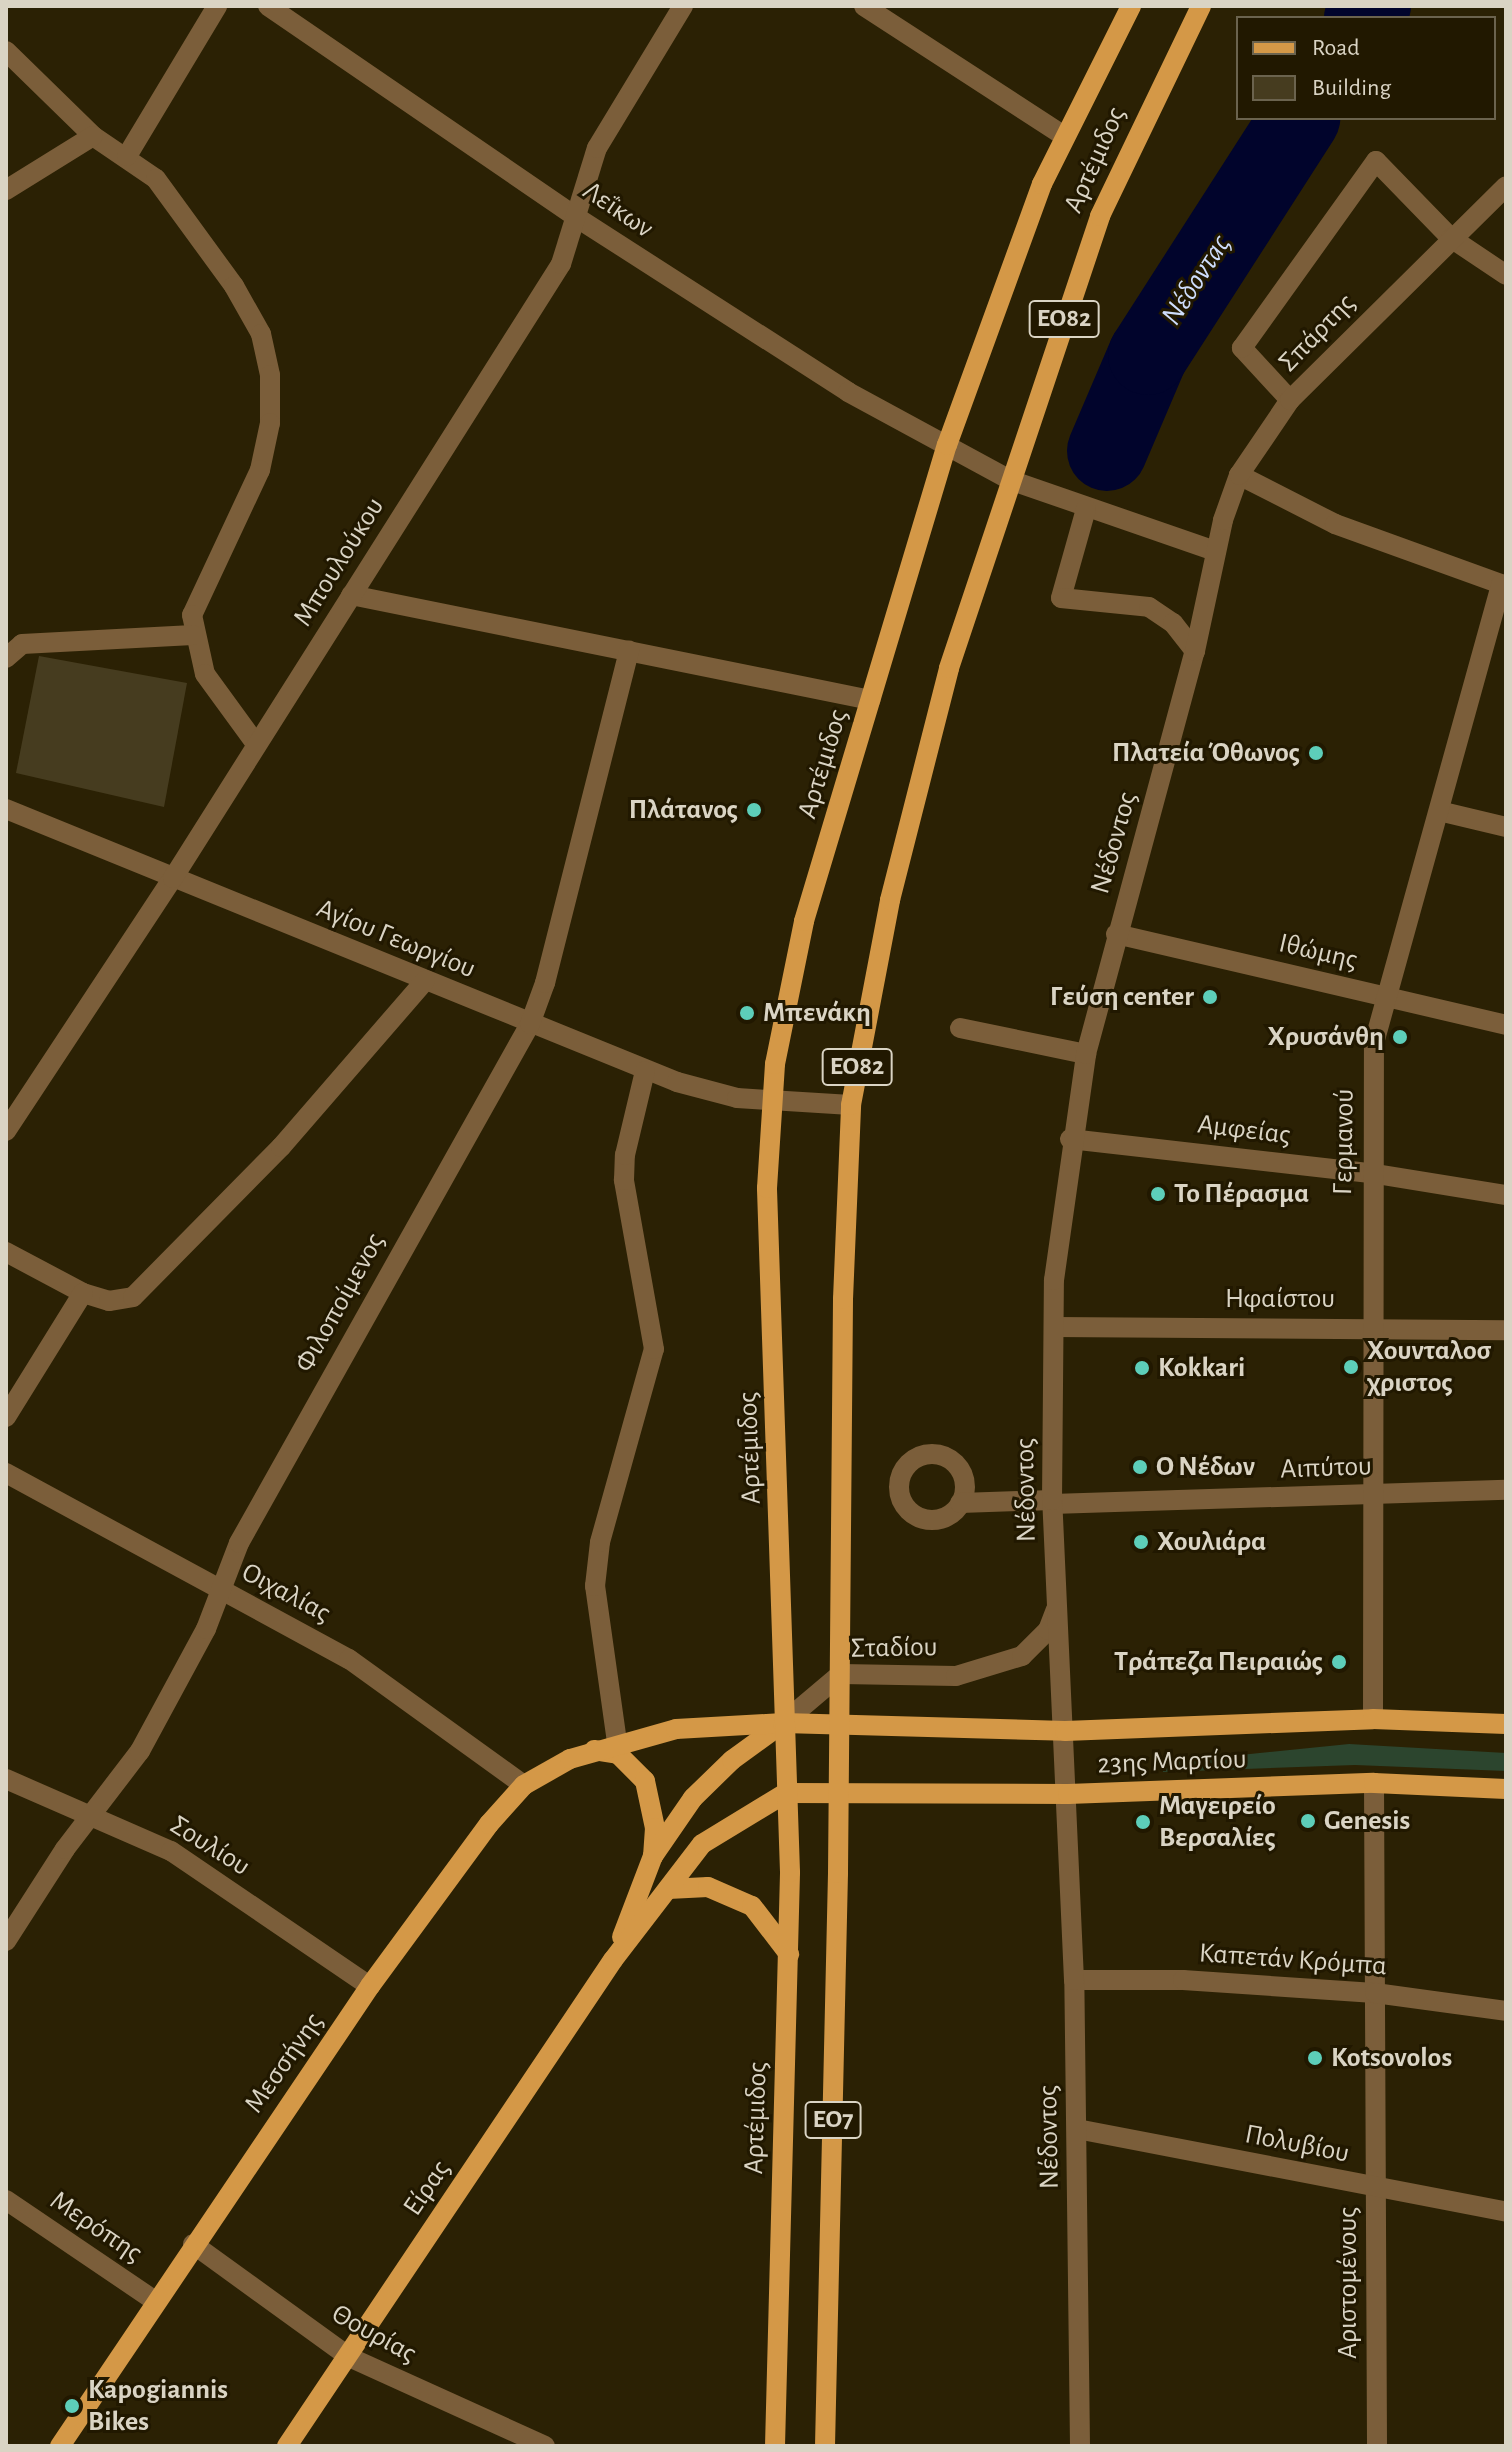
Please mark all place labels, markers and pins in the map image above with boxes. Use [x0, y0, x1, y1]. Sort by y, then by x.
place label: Πλατεία Όθωνος [1112, 736, 1300, 770]
marker: Πλατεία Όθωνος [1307, 744, 1325, 762]
place label: Πλάτανος [629, 793, 738, 827]
marker: Πλάτανος [745, 801, 763, 819]
place label: Γεύση center [1050, 980, 1194, 1014]
marker: Γεύση center [1201, 988, 1219, 1006]
place label: Μπενάκη [763, 996, 871, 1030]
marker: Μπενάκη [738, 1004, 756, 1022]
place label: Χρυσάνθη [1268, 1020, 1384, 1054]
marker: Χρυσάνθη [1391, 1028, 1409, 1046]
place label: Το Πέρασμα [1174, 1177, 1309, 1211]
marker: Το Πέρασμα [1149, 1185, 1167, 1203]
place label: Χουνταλοσ χριστος [1367, 1334, 1491, 1400]
place label: Kokkari [1158, 1351, 1245, 1385]
marker: Χουνταλοσ χριστος [1342, 1358, 1360, 1376]
marker: Kokkari [1133, 1359, 1151, 1377]
place label: Ο Νέδων [1156, 1450, 1255, 1484]
marker: Ο Νέδων [1131, 1458, 1149, 1476]
place label: Χουλιάρα [1157, 1525, 1266, 1559]
marker: Χουλιάρα [1132, 1533, 1150, 1551]
place label: Τράπεζα Πειραιώς [1114, 1645, 1323, 1679]
marker: Τράπεζα Πειραιώς [1330, 1653, 1348, 1671]
place label: Μαγειρείο Βερσαλίες [1159, 1789, 1276, 1855]
place label: Genesis [1324, 1804, 1410, 1838]
marker: Genesis [1299, 1812, 1317, 1830]
marker: Μαγειρείο Βερσαλίες [1134, 1813, 1152, 1831]
place label: Kotsovolos [1331, 2041, 1452, 2075]
marker: Kotsovolos [1306, 2049, 1324, 2067]
place label: Kapogiannis Bikes [88, 2373, 228, 2439]
marker: Kapogiannis Bikes [63, 2397, 81, 2415]

